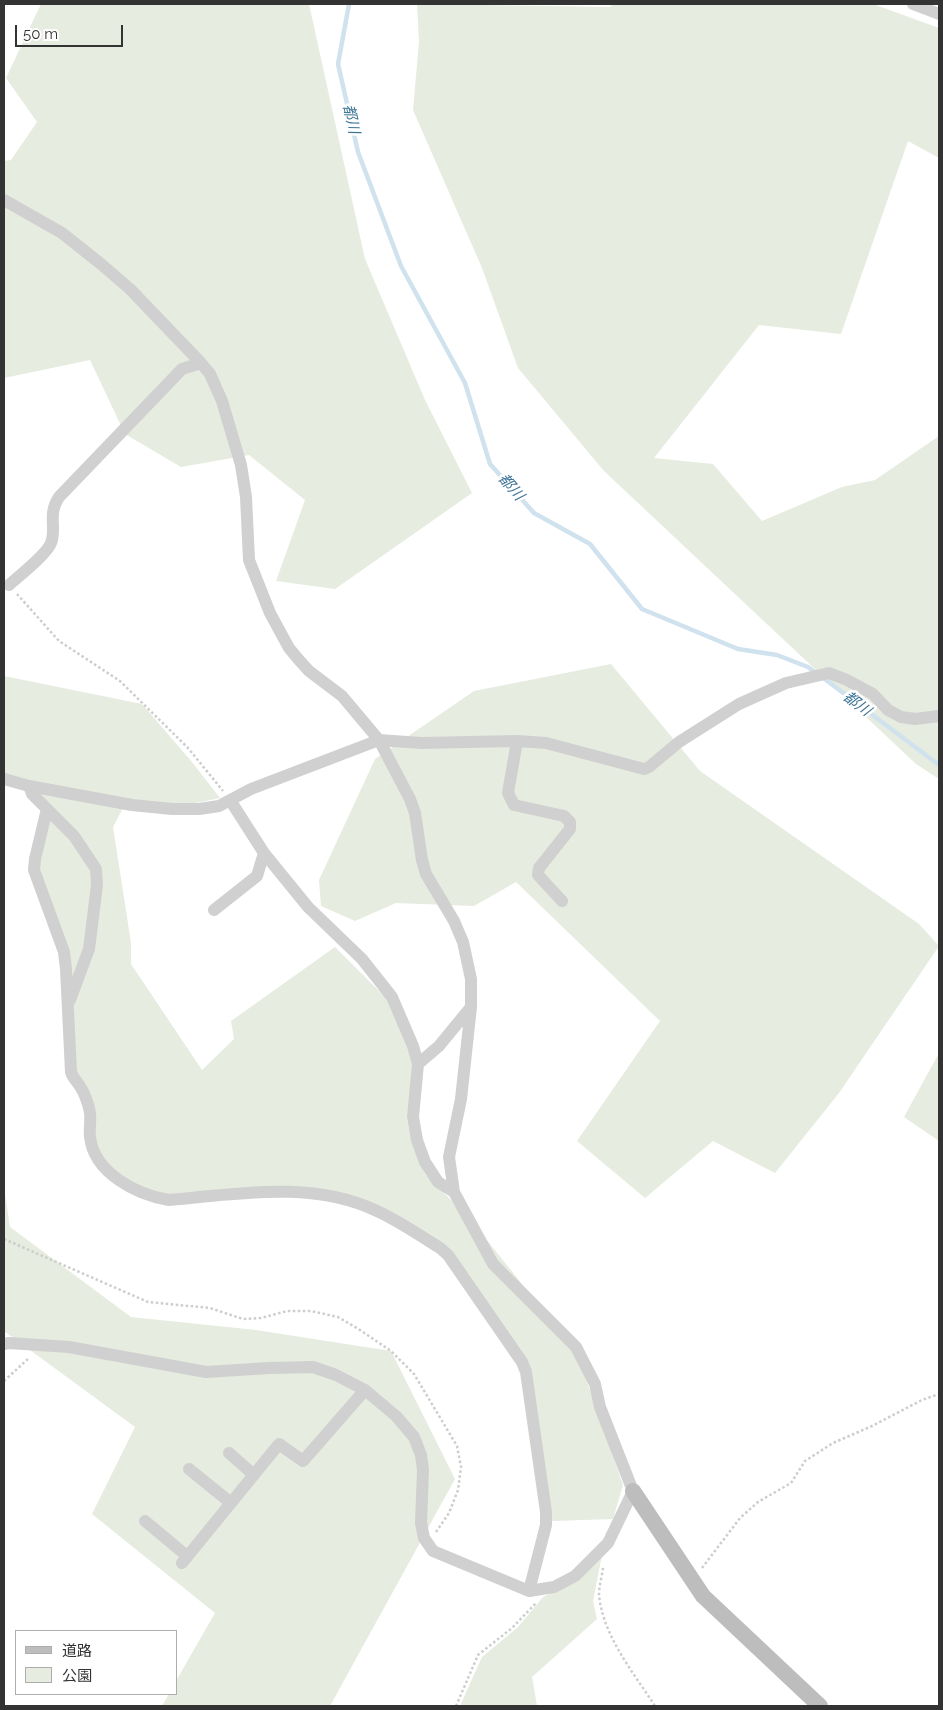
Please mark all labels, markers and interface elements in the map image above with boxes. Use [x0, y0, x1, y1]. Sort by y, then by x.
scale bar [18, 15, 125, 47]
text: 50 m [23, 25, 58, 43]
water label: 都川 [339, 102, 363, 136]
water label: 都川 [494, 470, 528, 504]
water label: 都川 [840, 688, 874, 720]
legend [15, 1630, 178, 1695]
text: 道路 [62, 1642, 92, 1660]
text: 公園 [62, 1667, 92, 1685]

